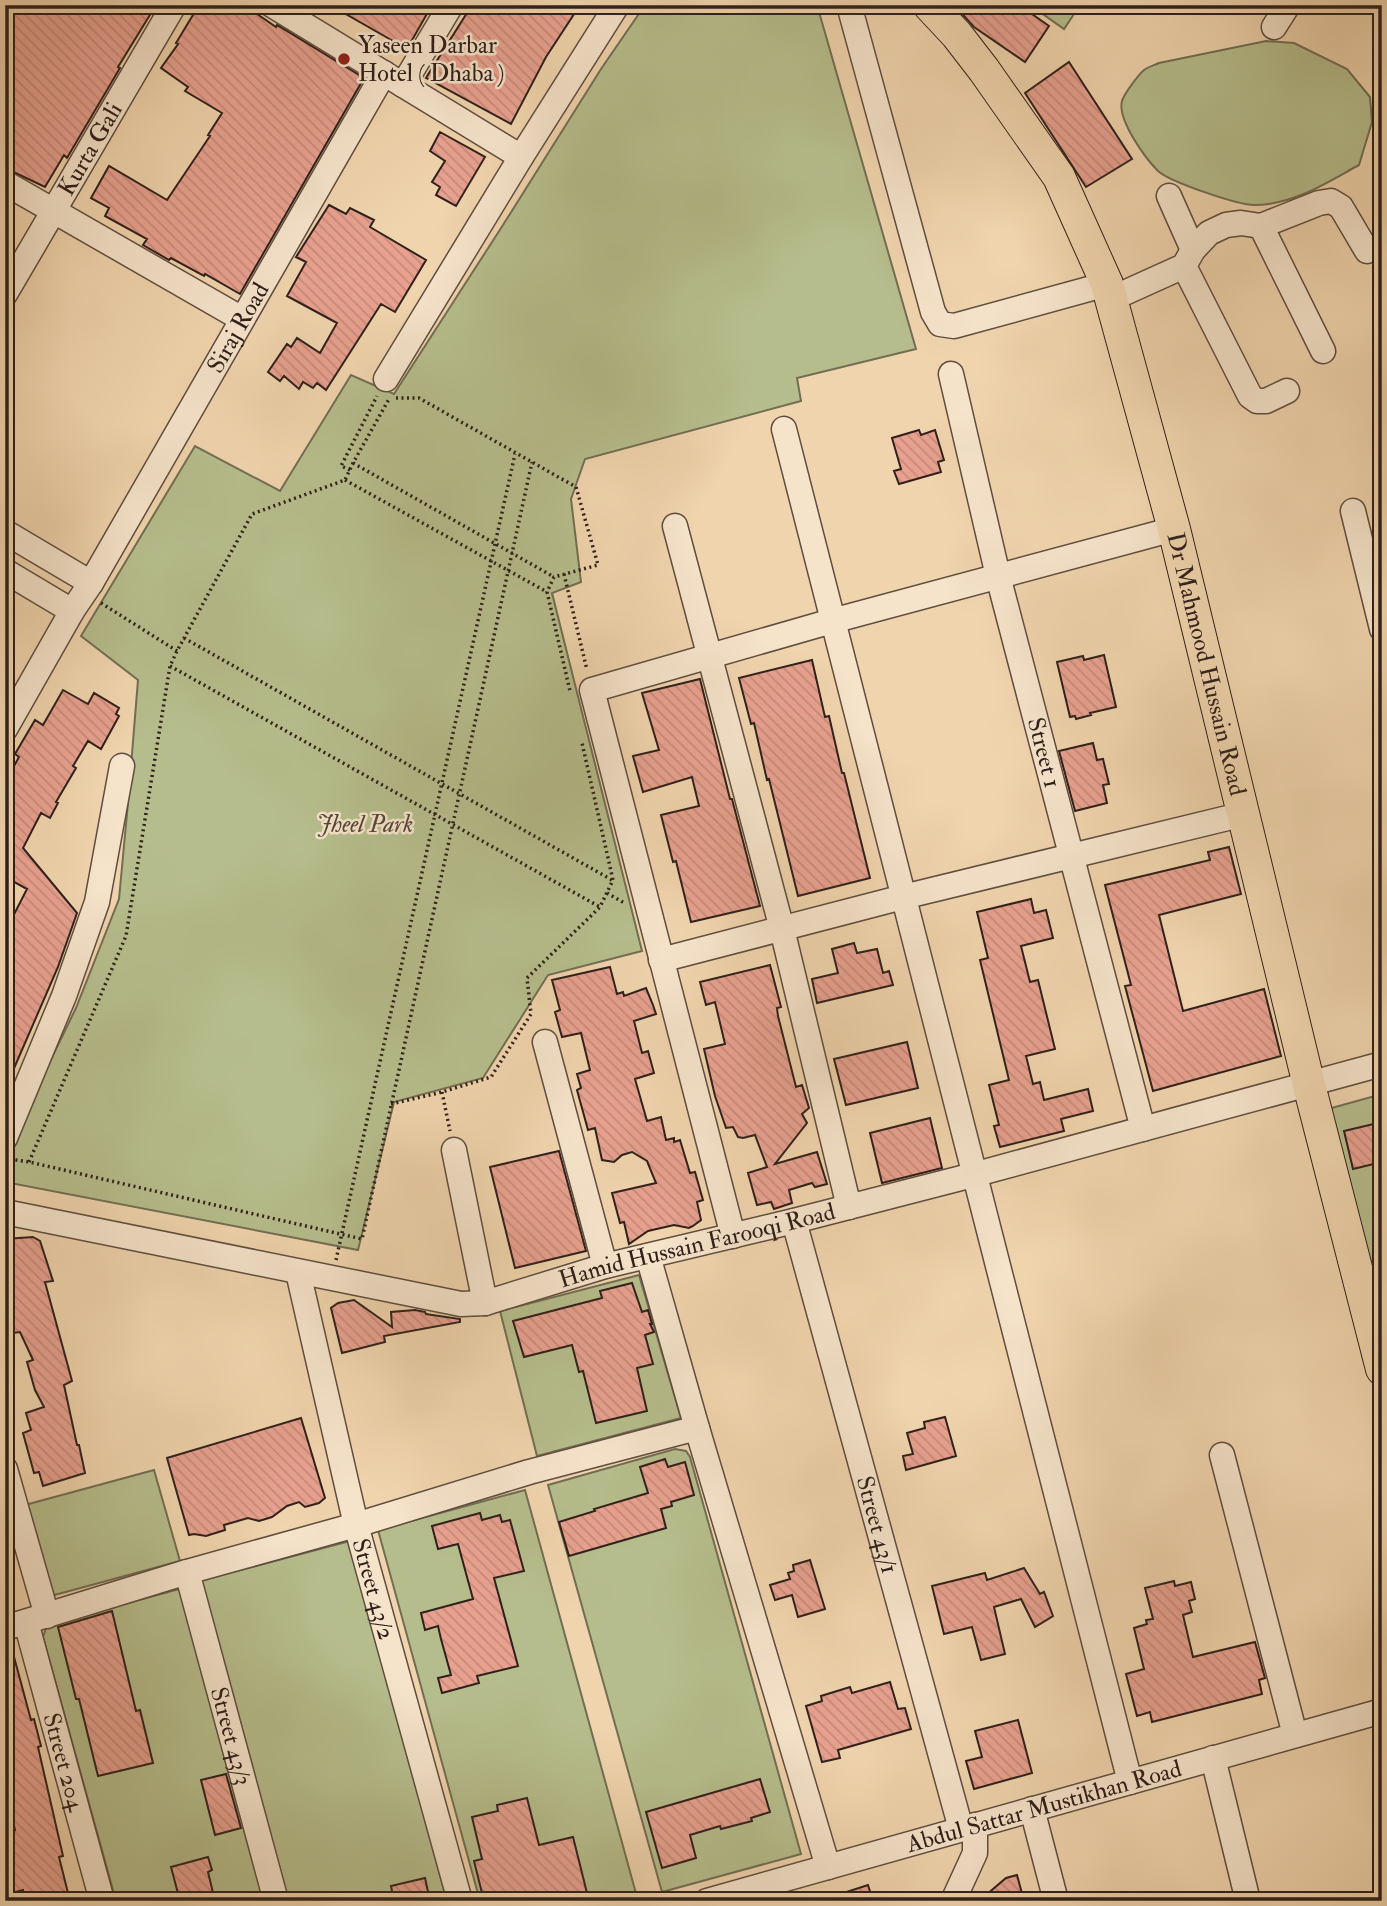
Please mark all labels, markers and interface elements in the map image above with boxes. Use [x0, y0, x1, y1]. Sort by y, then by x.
place label: Yaseen Darbar Hotel ( Dhaba ) [358, 30, 505, 89]
marker: Yaseen Darbar Hotel ( Dhaba ) [336, 51, 352, 67]
street label: Kurta Gali [50, 97, 129, 201]
street label: Siraj Road [200, 277, 276, 378]
street label: Dr Mahmood Hussain Road [1160, 529, 1254, 799]
street label: Street 1 [1020, 714, 1068, 791]
park label: Jheel Park [317, 809, 413, 840]
street label: Hamid Hussain Farooqi Road [555, 1196, 839, 1295]
street label: Street 43/1 [849, 1472, 906, 1577]
street label: Street 43/2 [345, 1535, 402, 1643]
street label: Street 43/3 [203, 1684, 259, 1789]
street label: Street 204 [36, 1709, 93, 1815]
street label: Abdul Sattar Mustikhan Road [902, 1753, 1185, 1860]

